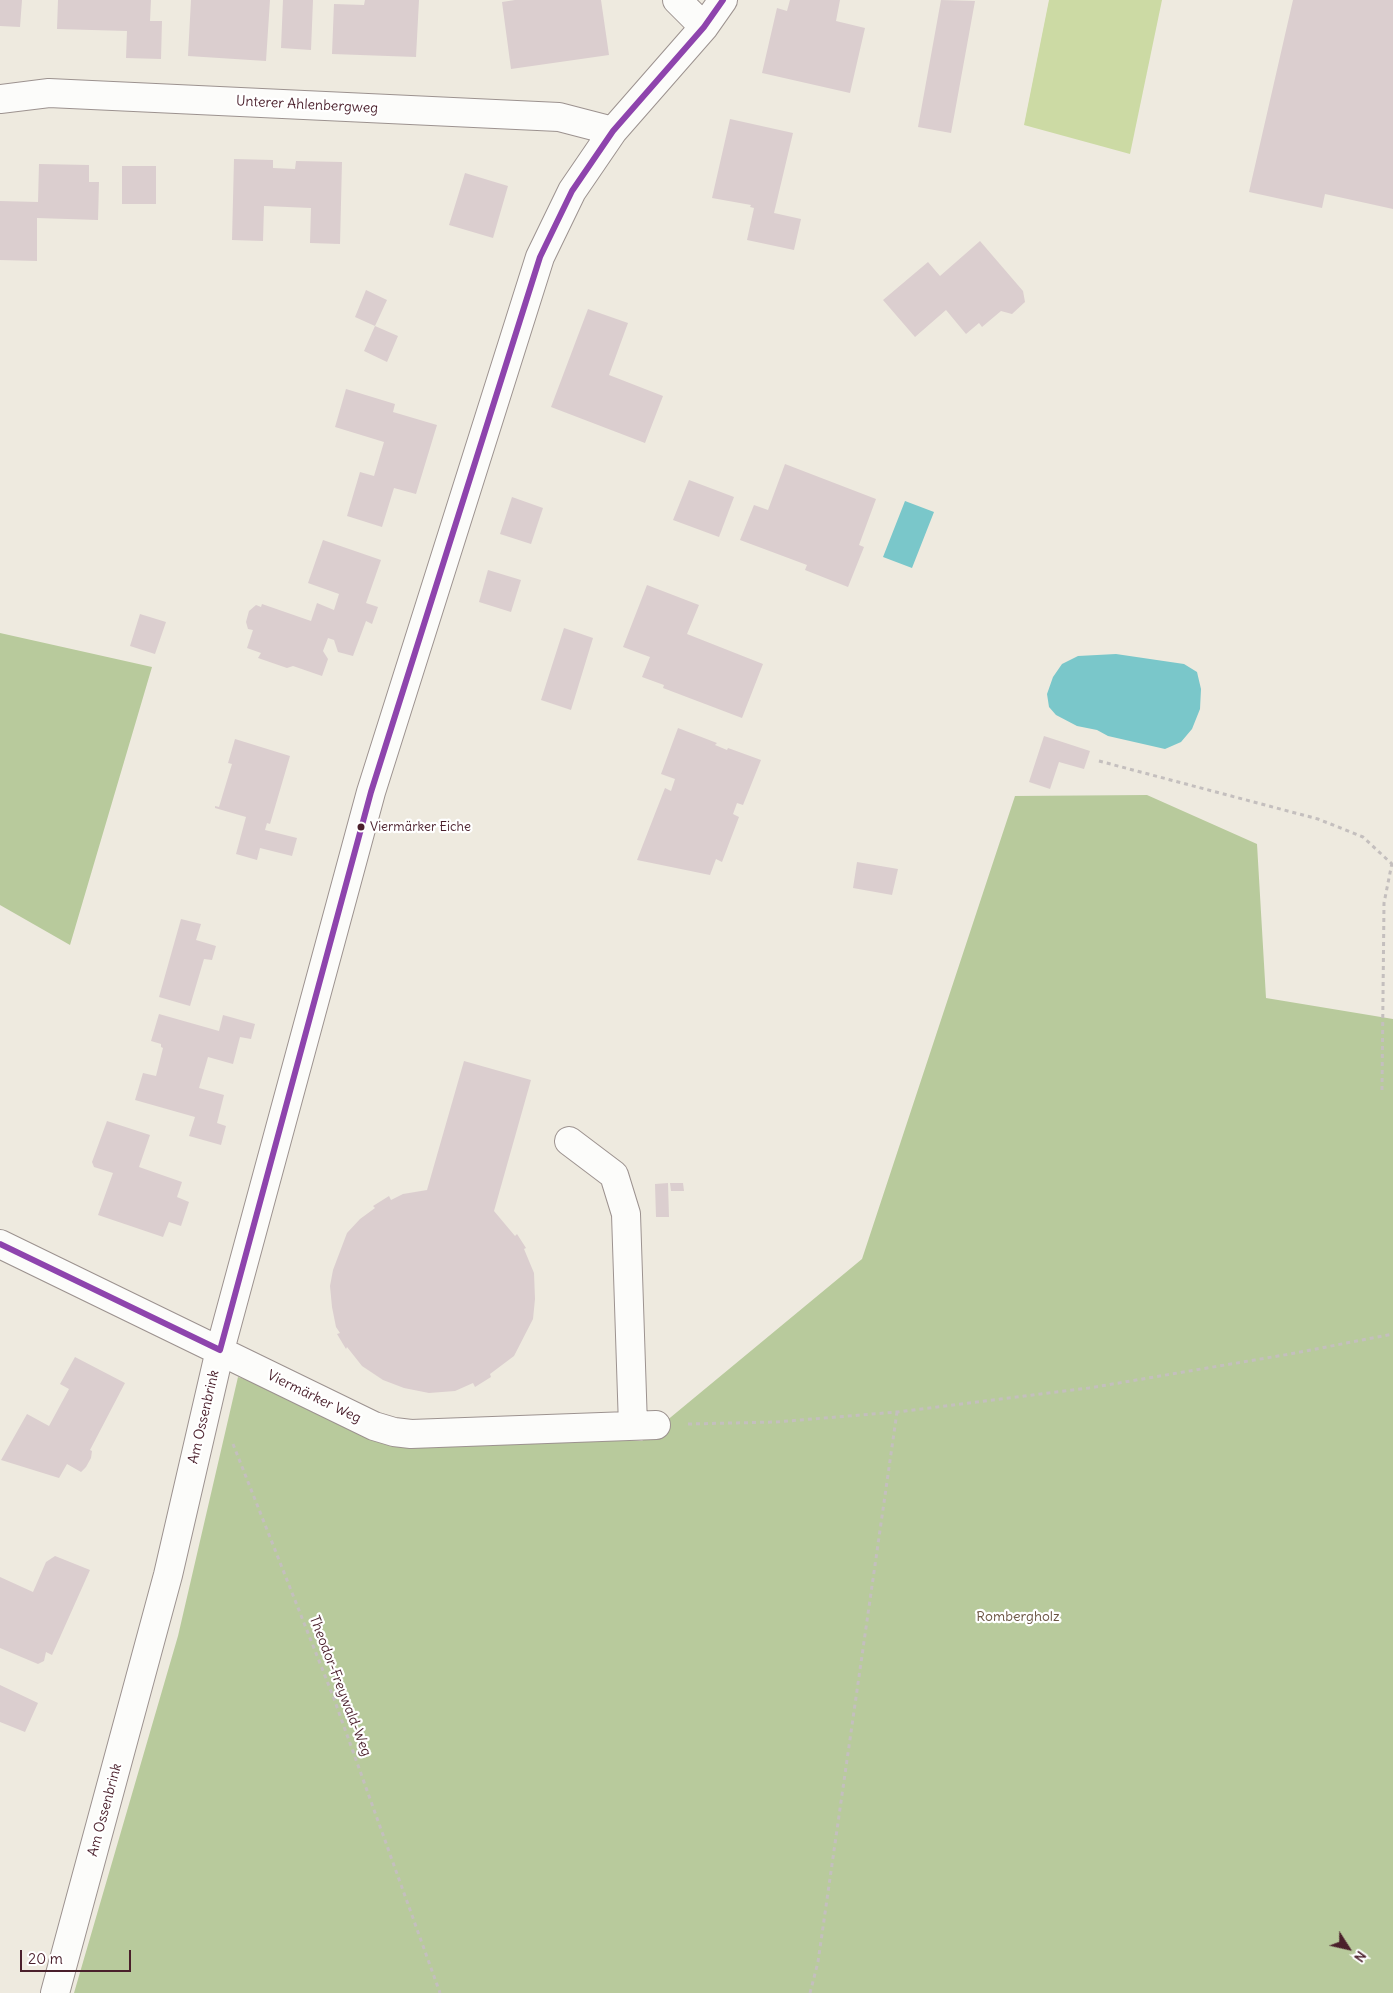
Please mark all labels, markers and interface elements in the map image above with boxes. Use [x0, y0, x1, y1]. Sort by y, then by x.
street label: Unterer Ahlenbergweg [236, 93, 378, 117]
place label: Viermärker Eiche [370, 819, 471, 835]
marker: Viermärker Eiche [356, 822, 366, 832]
street label: Viermärker Weg [264, 1367, 364, 1427]
street label: Am Ossenbrink [185, 1369, 223, 1465]
park label: Rombergholz [976, 1609, 1060, 1625]
street label: Theodor-Freywald-Weg [305, 1613, 375, 1759]
street label: Am Ossenbrink [85, 1762, 125, 1858]
north arrow [1323, 1923, 1373, 1973]
scale bar [22, 1940, 134, 1972]
text: N [1350, 1947, 1370, 1966]
text: 20 m [28, 1949, 63, 1968]

